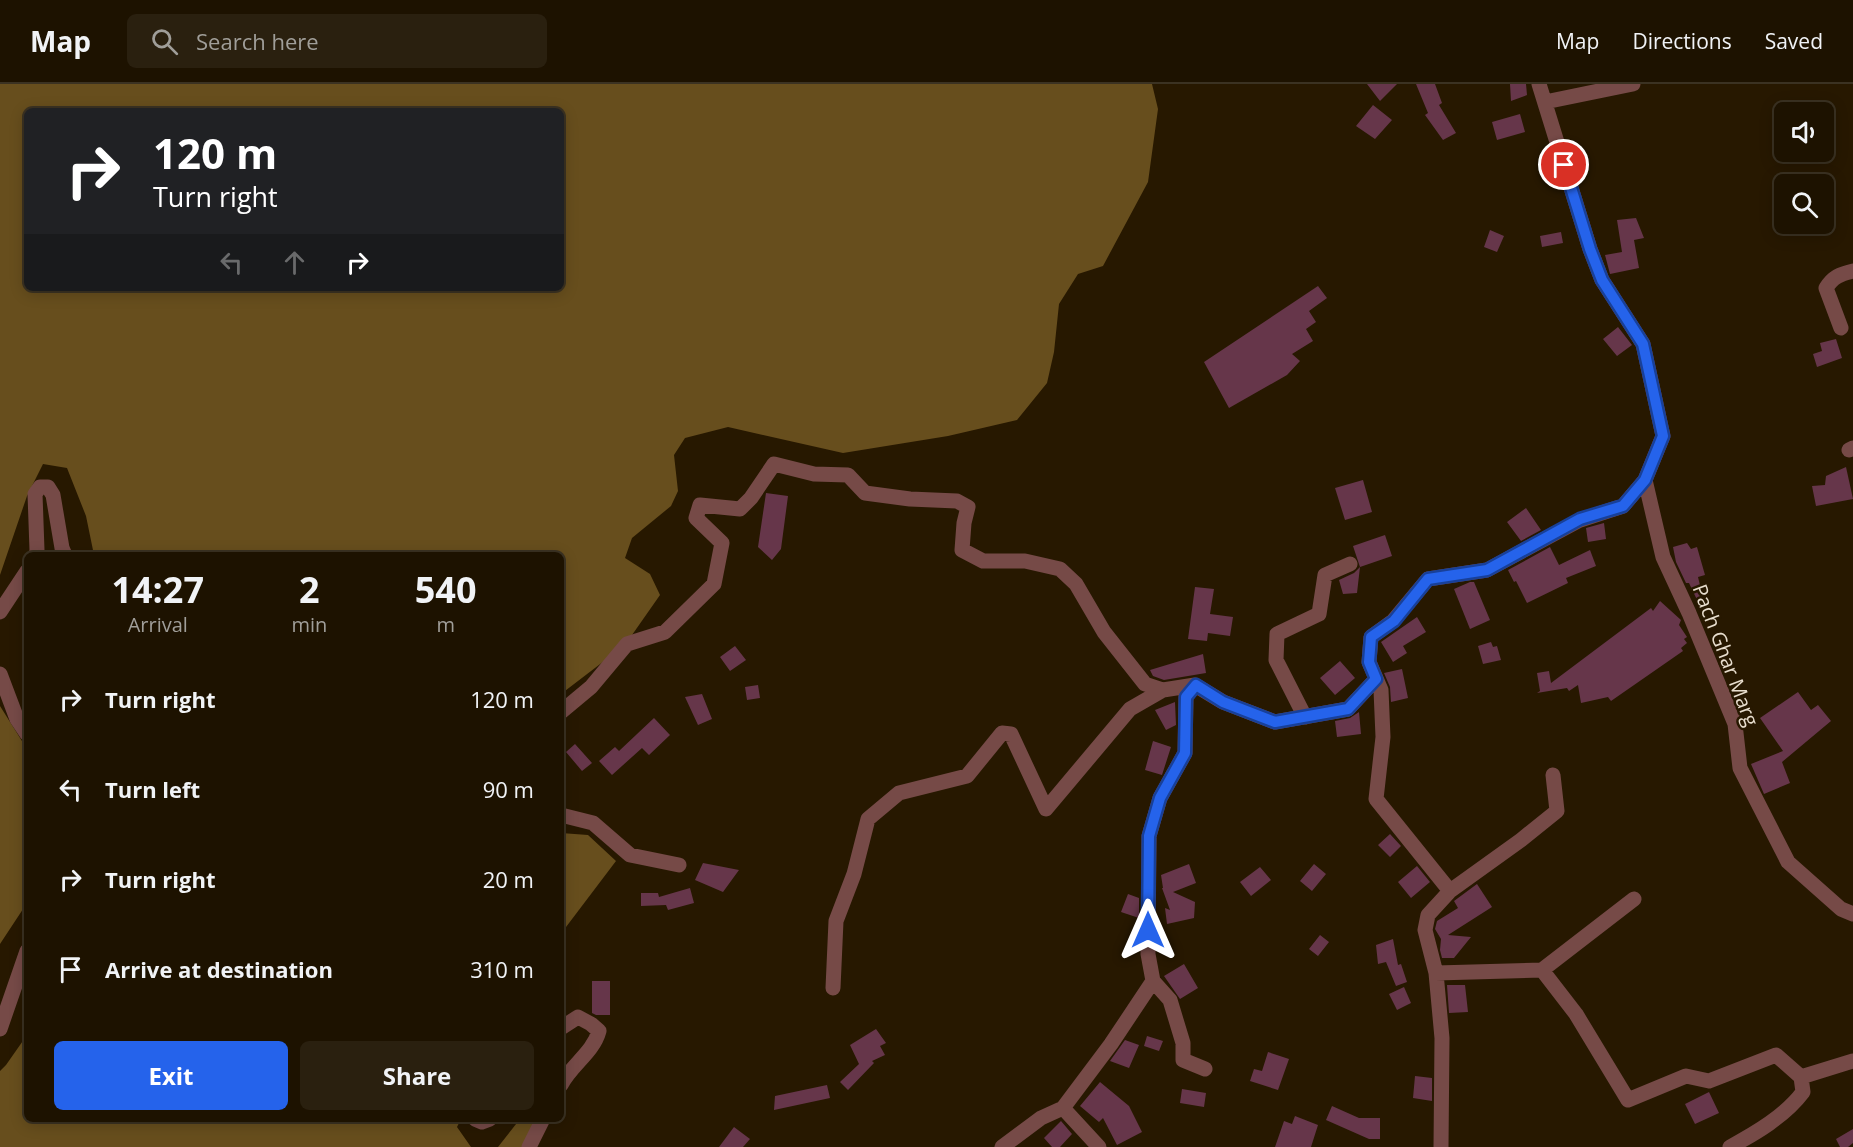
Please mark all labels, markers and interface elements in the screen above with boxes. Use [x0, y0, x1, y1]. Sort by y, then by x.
search box [127, 14, 547, 68]
text: Map [30, 22, 91, 60]
icon: search [148, 25, 181, 58]
text: Search here [196, 26, 319, 56]
text: Map [1556, 27, 1599, 55]
text: Directions [1632, 27, 1732, 55]
text: Saved [1765, 27, 1823, 55]
map controls [1774, 102, 1834, 234]
button: sound [1774, 102, 1834, 162]
text: 120 m [153, 124, 277, 181]
icon: right [54, 132, 132, 210]
pin [1538, 139, 1589, 190]
icon: arrive [1547, 148, 1580, 181]
button: search [1774, 174, 1834, 234]
text: Turn right [153, 178, 278, 215]
icon: left [215, 246, 248, 279]
icon: ahead [278, 246, 311, 279]
icon: right [341, 246, 374, 279]
text: 14:27 [111, 565, 204, 614]
text: 2 [299, 565, 320, 614]
text: 540 [415, 565, 477, 614]
street label: Pach Ghar Marg [1687, 580, 1765, 730]
text: Arrival [128, 611, 188, 638]
text: min [291, 611, 327, 638]
text: m [436, 611, 455, 638]
icon: right [54, 683, 87, 716]
text: Turn right [105, 684, 216, 714]
text: 120 m [470, 684, 534, 714]
icon: left [54, 773, 87, 806]
text: Turn left [105, 774, 200, 804]
text: 90 m [483, 774, 534, 804]
icon: right [54, 863, 87, 896]
text: Turn right [105, 864, 216, 894]
text: 20 m [483, 864, 534, 894]
position arrow [1116, 898, 1180, 962]
icon: arrive [54, 953, 87, 986]
text: Arrive at destination [105, 954, 333, 984]
text: 310 m [470, 954, 534, 984]
button: Exit [54, 1041, 288, 1110]
button: Share [300, 1041, 534, 1110]

